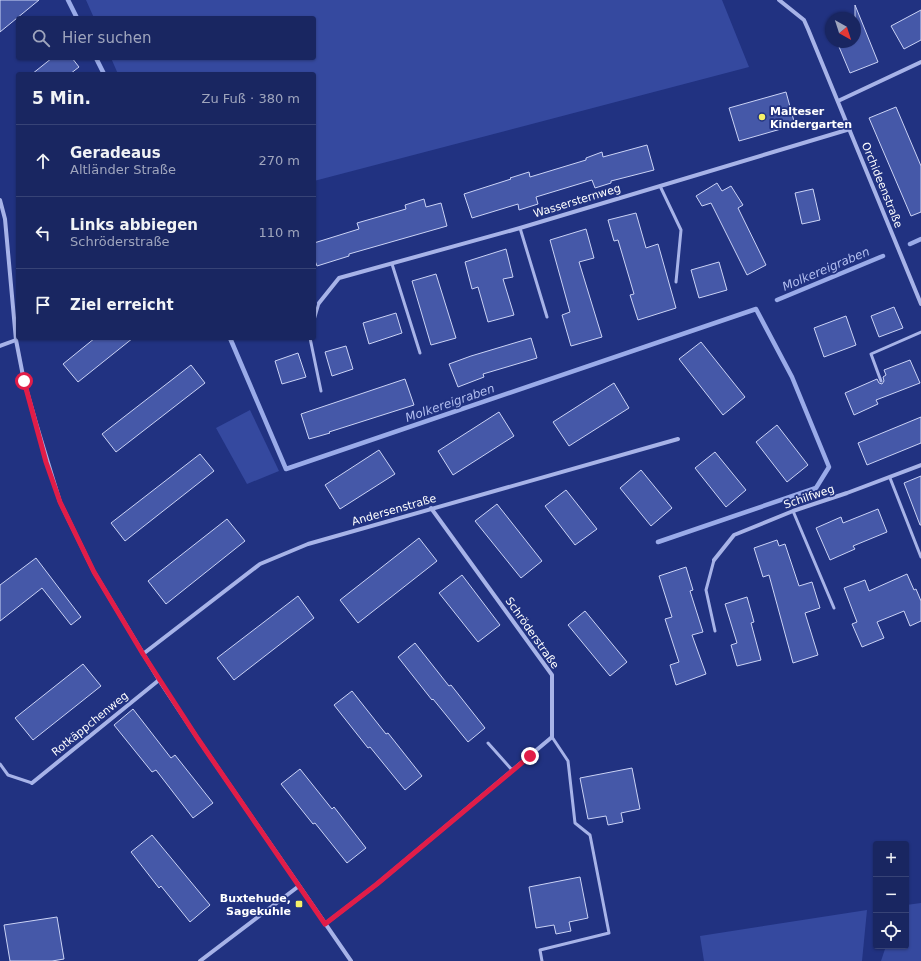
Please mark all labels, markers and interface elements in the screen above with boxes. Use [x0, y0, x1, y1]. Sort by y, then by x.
north arrow [825, 12, 861, 48]
search box [16, 16, 316, 60]
icon: search [30, 27, 52, 49]
text: Hier suchen [62, 29, 151, 47]
text: 5 Min. [32, 88, 91, 108]
text: Zu Fuß · 380 m [202, 91, 300, 106]
place label: Malteser Kindergarten [770, 105, 852, 131]
marker: Malteser Kindergarten [757, 112, 767, 122]
street label: Orchideenstraße [859, 140, 905, 230]
text: Geradeaus [70, 144, 161, 162]
icon: ahead [32, 150, 54, 172]
text: 270 m [258, 153, 300, 168]
text: Altländer Straße [70, 162, 176, 177]
street label: Wassersternweg [532, 182, 622, 220]
text: Links abbiegen [70, 216, 198, 234]
icon: left [32, 222, 54, 244]
text: 110 m [258, 225, 300, 240]
text: Schröderstraße [70, 234, 170, 249]
water label: Molkereigraben [780, 244, 872, 294]
icon: arrive [32, 294, 54, 316]
text: Ziel erreicht [70, 296, 174, 314]
route start [15, 372, 33, 390]
water label: Molkereigraben [404, 381, 496, 425]
street label: Schilfweg [782, 482, 836, 512]
street label: Andersenstraße [350, 492, 438, 528]
street label: Schröderstraße [503, 595, 562, 671]
street label: Rotkäppchenweg [49, 689, 131, 759]
route end [521, 747, 539, 765]
map controls [873, 841, 909, 949]
button: + [873, 841, 909, 877]
button: − [873, 877, 909, 913]
place label: Buxtehude, Sagekuhle [220, 892, 291, 918]
marker: Buxtehude, Sagekuhle [294, 899, 304, 909]
button: locate [873, 913, 909, 949]

